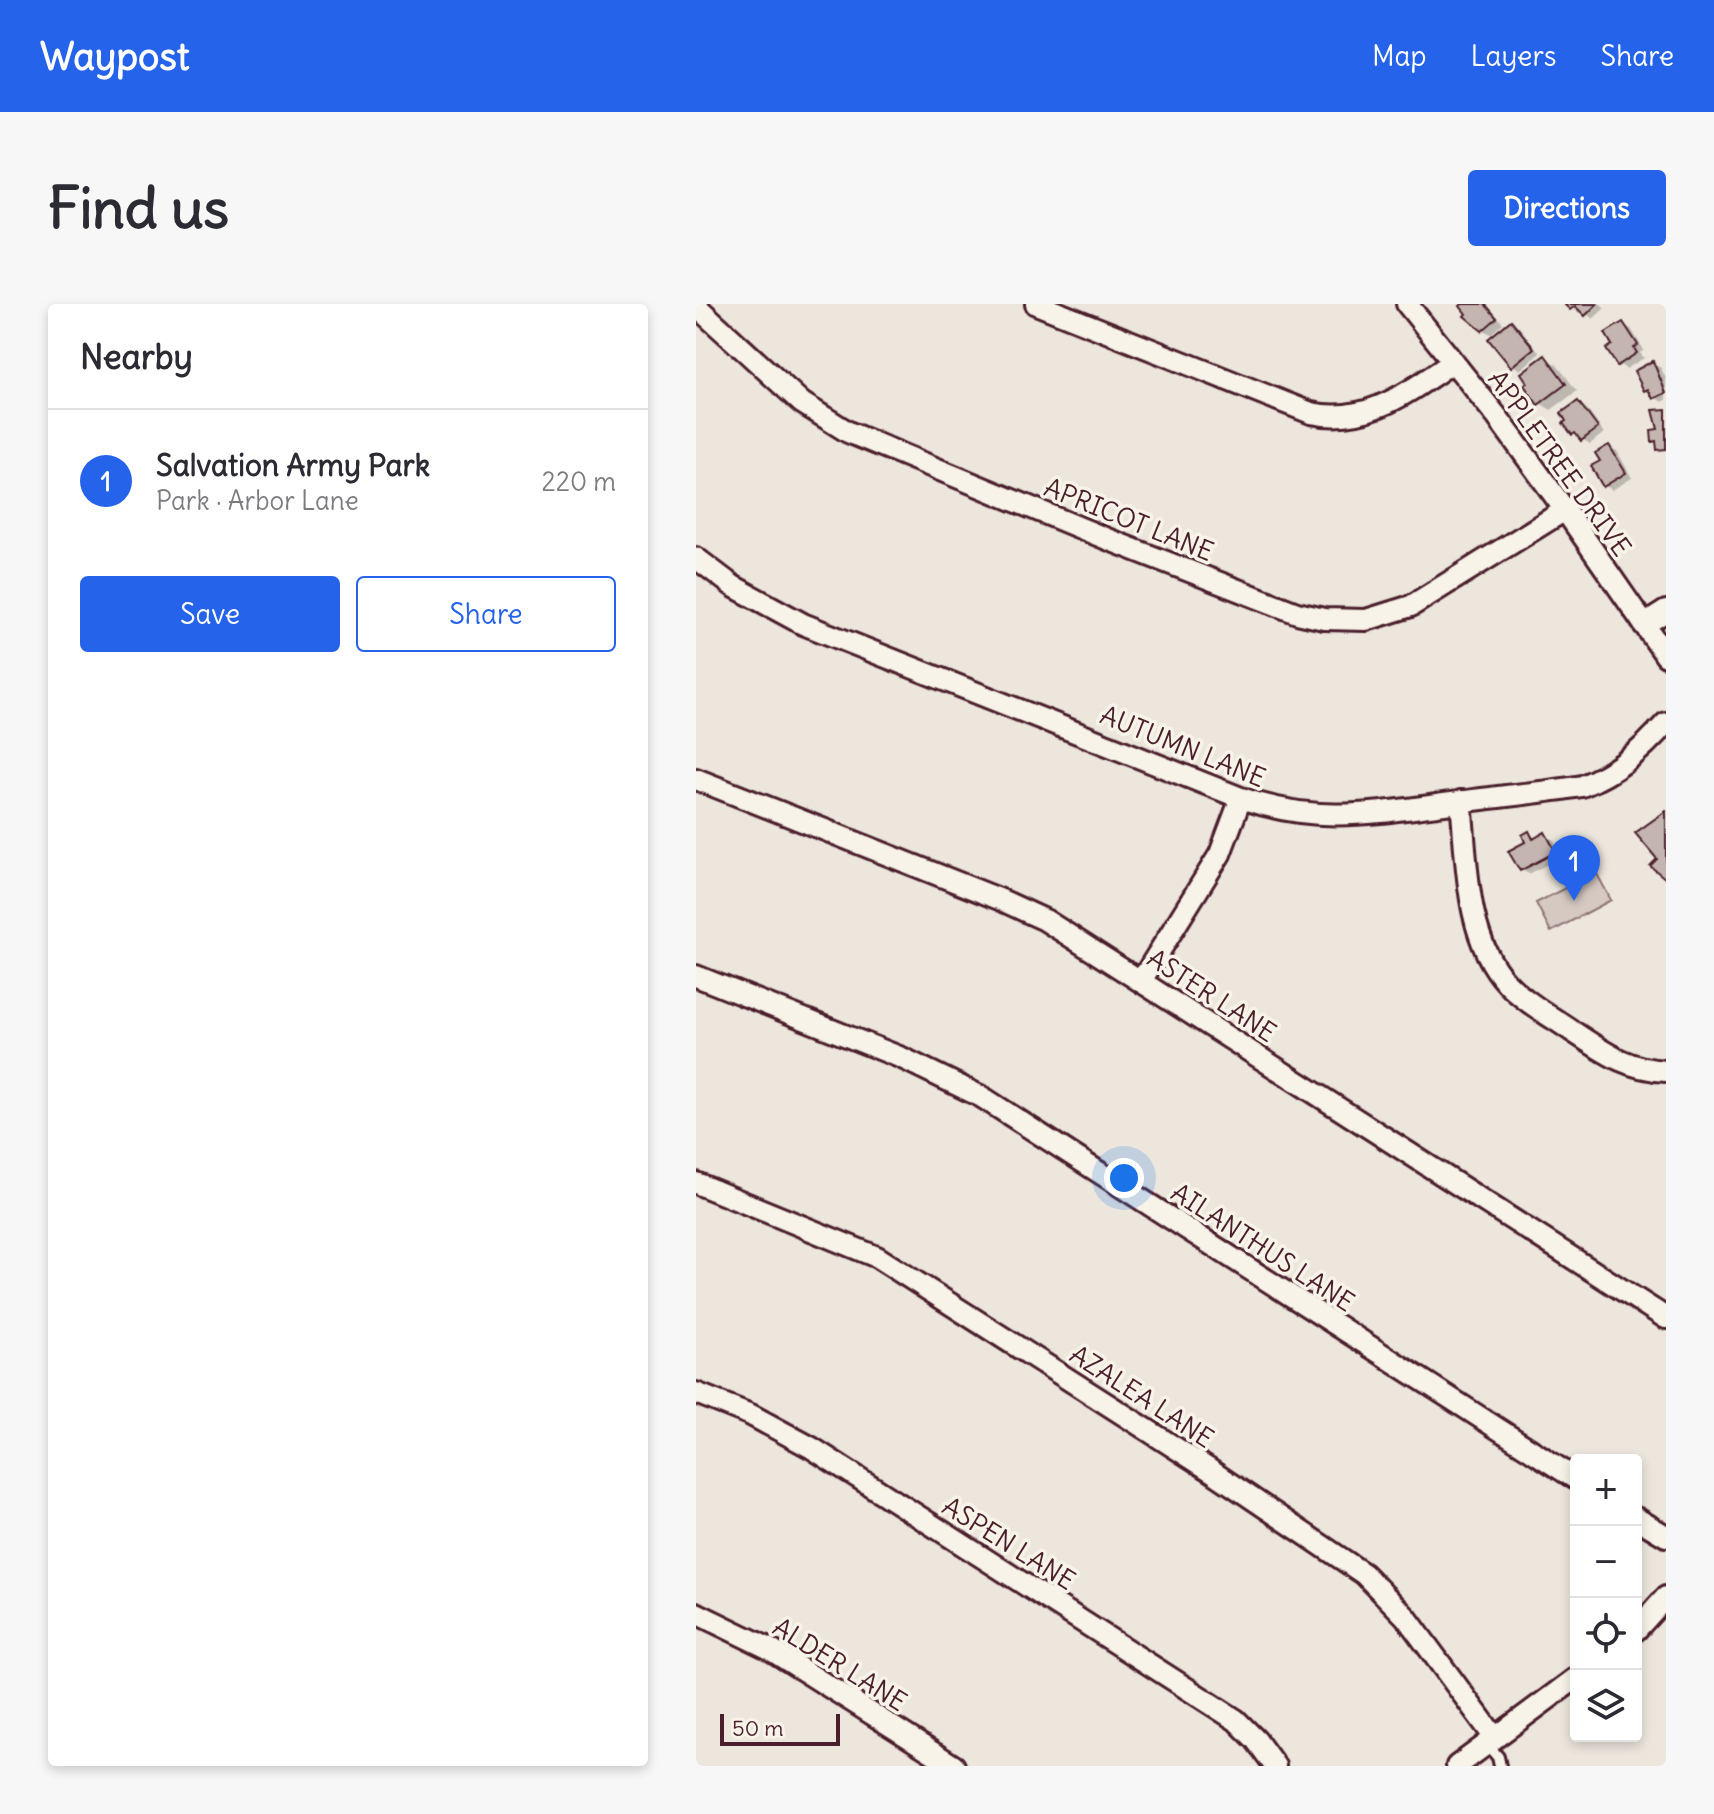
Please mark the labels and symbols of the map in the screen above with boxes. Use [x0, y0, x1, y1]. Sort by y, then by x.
street label: APPLETREE DRIVE [1481, 364, 1639, 562]
street label: APRICOT LANE [1040, 470, 1218, 568]
street label: AUTUMN LANE [1096, 698, 1270, 794]
pin: 1 [1548, 835, 1600, 901]
street label: ASTER LANE [1141, 941, 1283, 1049]
your location [1104, 1158, 1144, 1198]
street label: AILANTHUS LANE [1165, 1176, 1361, 1318]
street label: AZALEA LANE [1064, 1337, 1220, 1455]
street label: ASPEN LANE [937, 1489, 1081, 1597]
street label: ALDER LANE [767, 1610, 913, 1718]
scale bar [720, 1710, 840, 1746]

